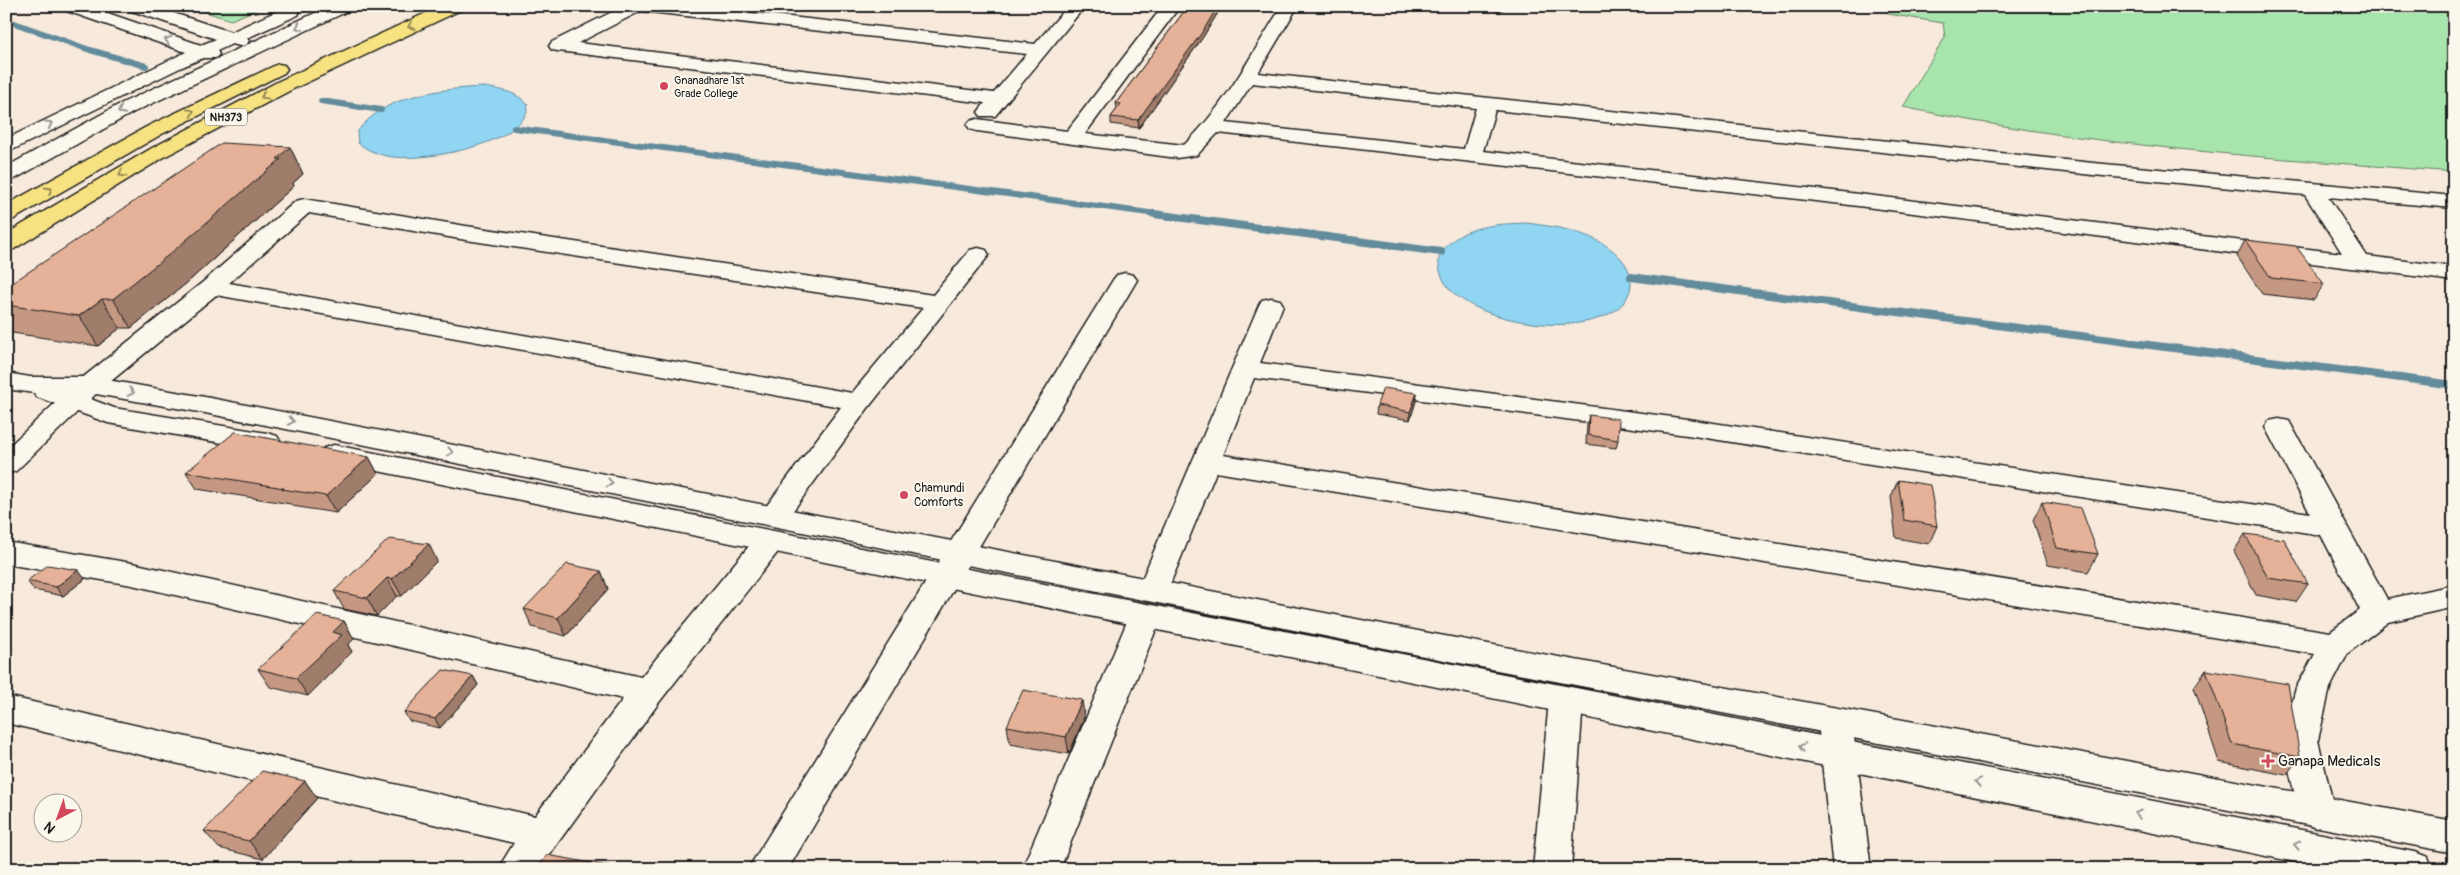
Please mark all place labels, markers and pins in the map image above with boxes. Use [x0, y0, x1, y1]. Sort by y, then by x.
place label: Gnanadhare 1st Grade College [674, 74, 745, 100]
marker: Gnanadhare 1st Grade College [658, 80, 670, 92]
place label: Chamundi Comforts [914, 481, 964, 510]
marker: Chamundi Comforts [898, 489, 910, 501]
place label: Ganapa Medicals [2278, 752, 2381, 771]
marker: Ganapa Medicals [2262, 755, 2274, 767]

